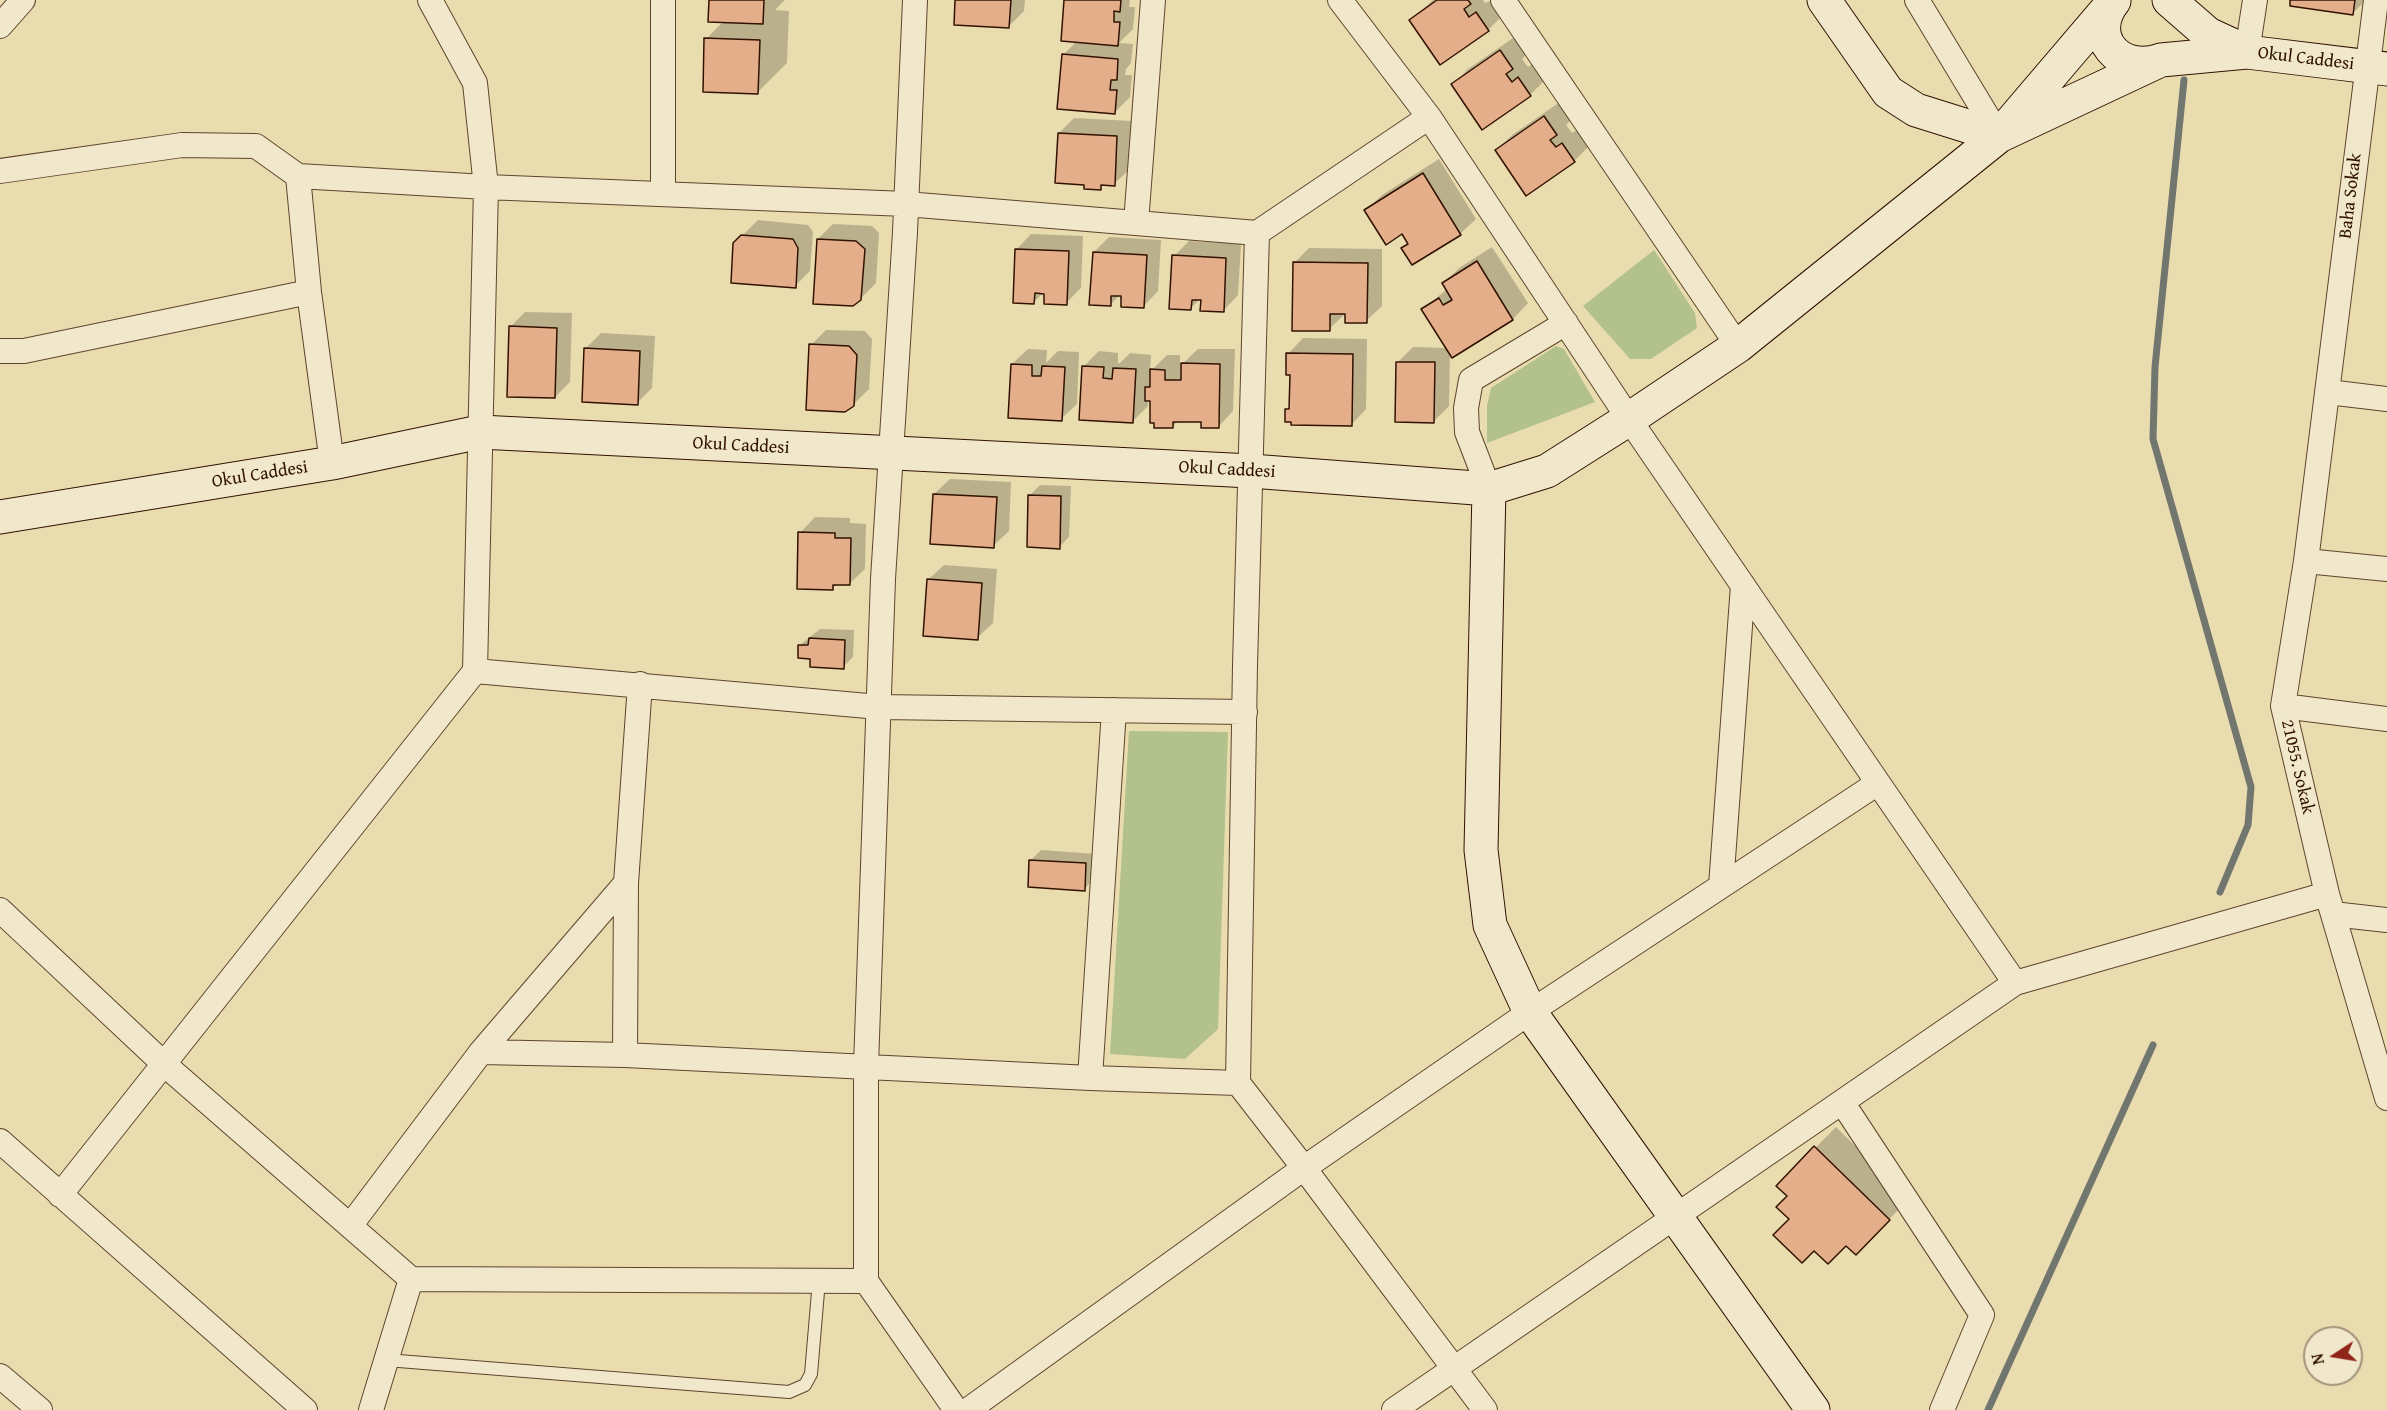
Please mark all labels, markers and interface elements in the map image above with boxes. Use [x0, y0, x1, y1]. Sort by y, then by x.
street label: Okul Caddesi [2257, 42, 2355, 76]
street label: Baha Sokak [2335, 152, 2367, 240]
street label: Okul Caddesi [692, 433, 790, 459]
street label: Okul Caddesi [210, 457, 310, 493]
street label: Okul Caddesi [1178, 457, 1276, 483]
street label: 21055. Sokak [2276, 718, 2318, 816]
north arrow [2303, 1326, 2363, 1386]
text: N [2305, 1352, 2330, 1367]

